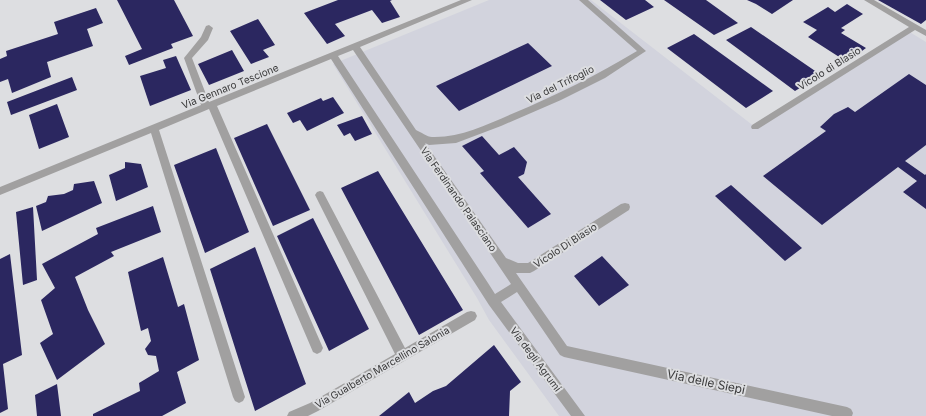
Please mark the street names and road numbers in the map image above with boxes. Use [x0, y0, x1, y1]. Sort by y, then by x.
street label: Vicolo di Blasio [795, 44, 863, 92]
street label: Via Gennaro Tescione [180, 61, 280, 111]
street label: Via del Trifoglio [524, 62, 596, 106]
street label: Via Ferdinando Palasciano [418, 145, 500, 253]
street label: Vicolo Di Blasio [531, 220, 599, 270]
street label: Via Gualberto Marcellino Salonia [313, 324, 451, 410]
street label: Via degli Agrumi [508, 324, 564, 394]
street label: Via delle Siepi [666, 366, 747, 397]

